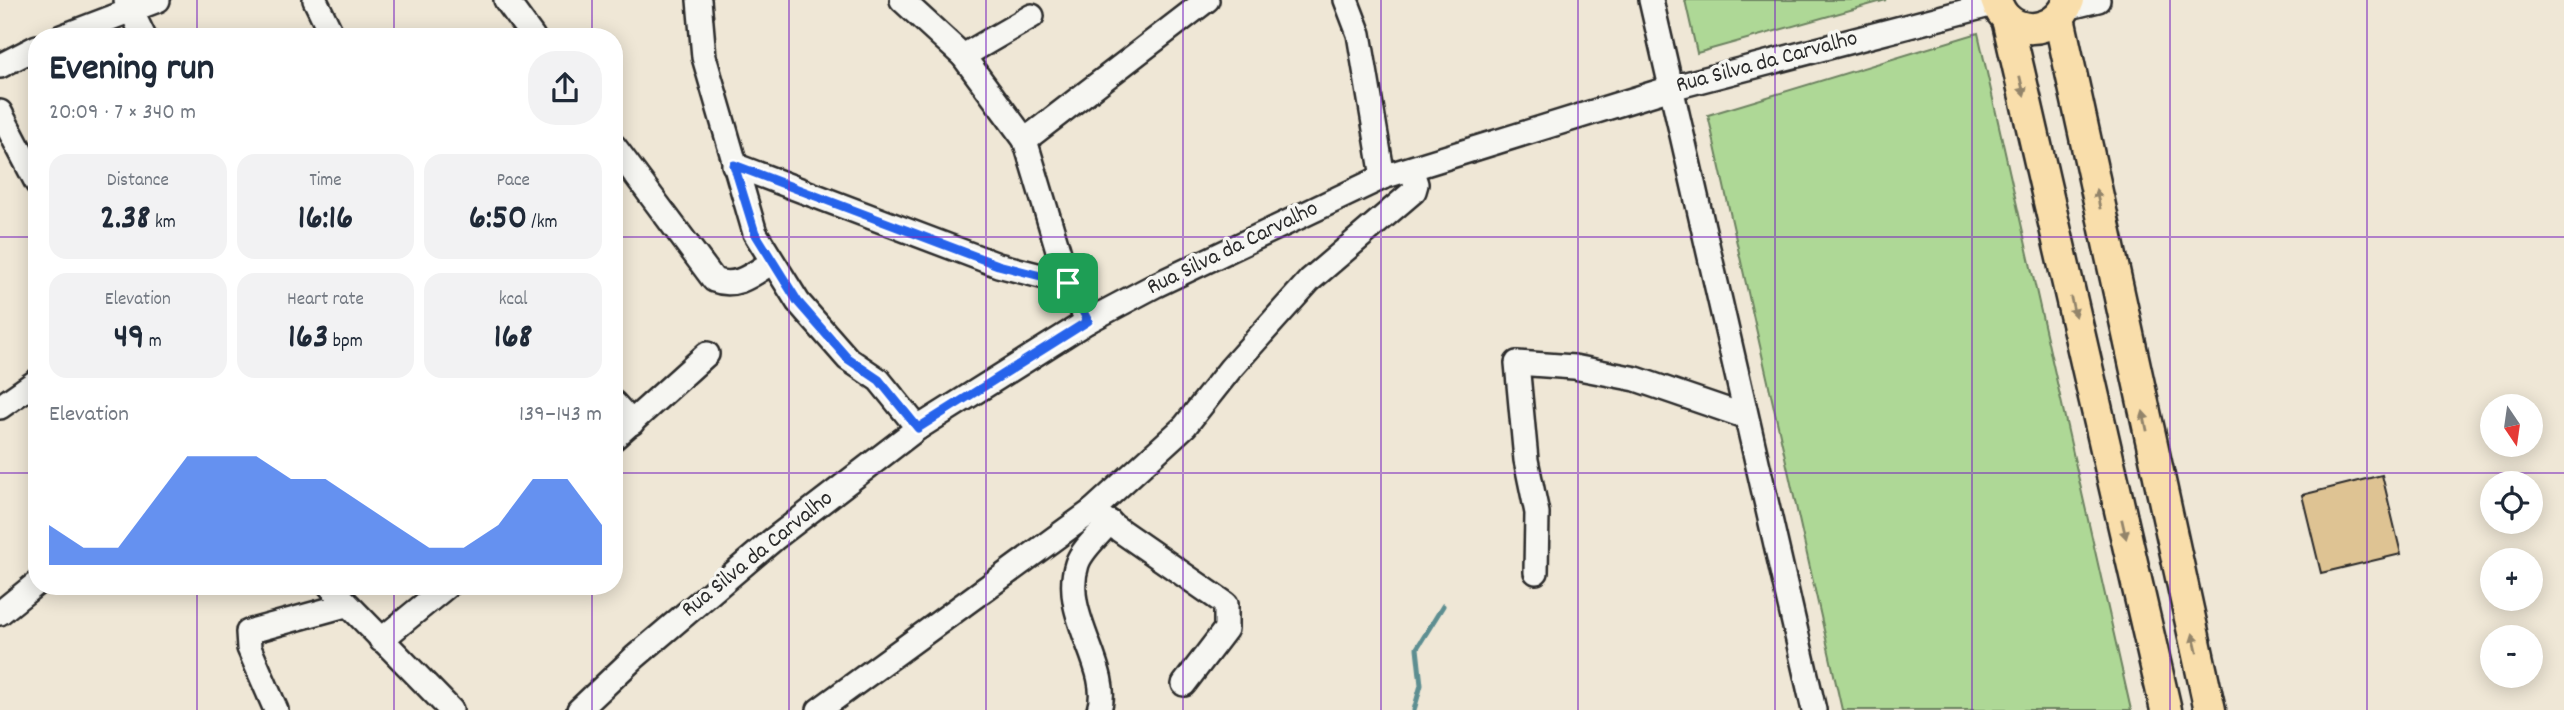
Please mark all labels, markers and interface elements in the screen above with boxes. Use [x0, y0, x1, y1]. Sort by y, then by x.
street label: Rua Silva da Carvalho [1673, 23, 1861, 103]
text: Evening run [49, 43, 214, 98]
button: share [528, 51, 602, 125]
one-way arrow [2017, 75, 2028, 97]
text: 20:09 · 7 × 340 m [49, 97, 196, 130]
text: Distance [107, 168, 169, 195]
text: Time [309, 168, 342, 195]
text: Pace [496, 168, 530, 195]
one-way arrow [2092, 188, 2103, 210]
street label: Rua Silva da Carvalho [1142, 193, 1324, 305]
text: 2.38 [100, 195, 151, 245]
text: 16:16 [298, 195, 353, 245]
text: 6:50 [469, 195, 527, 245]
text: km [151, 210, 176, 237]
text: /km [527, 210, 558, 237]
pin [1038, 253, 1098, 313]
icon: arrive [1049, 264, 1087, 302]
text: Elevation [105, 287, 171, 314]
text: Heart rate [287, 287, 364, 314]
text: kcal [499, 287, 528, 314]
one-way arrow [2068, 296, 2079, 318]
text: 49 [114, 314, 144, 364]
text: 163 [288, 314, 328, 364]
text: 168 [494, 314, 533, 364]
text: m [144, 329, 162, 356]
text: bpm [328, 329, 363, 356]
north arrow [2480, 394, 2543, 457]
map controls [2480, 394, 2543, 688]
text: Elevation [49, 399, 129, 432]
text: 139–143 m [519, 399, 602, 432]
one-way arrow [2140, 410, 2151, 432]
button: locate [2480, 471, 2543, 534]
street label: Rua Silva da Carvalho [675, 483, 841, 627]
one-way arrow [2119, 518, 2130, 540]
button: + [2480, 548, 2543, 611]
button: − [2480, 625, 2543, 688]
one-way arrow [2189, 632, 2200, 654]

